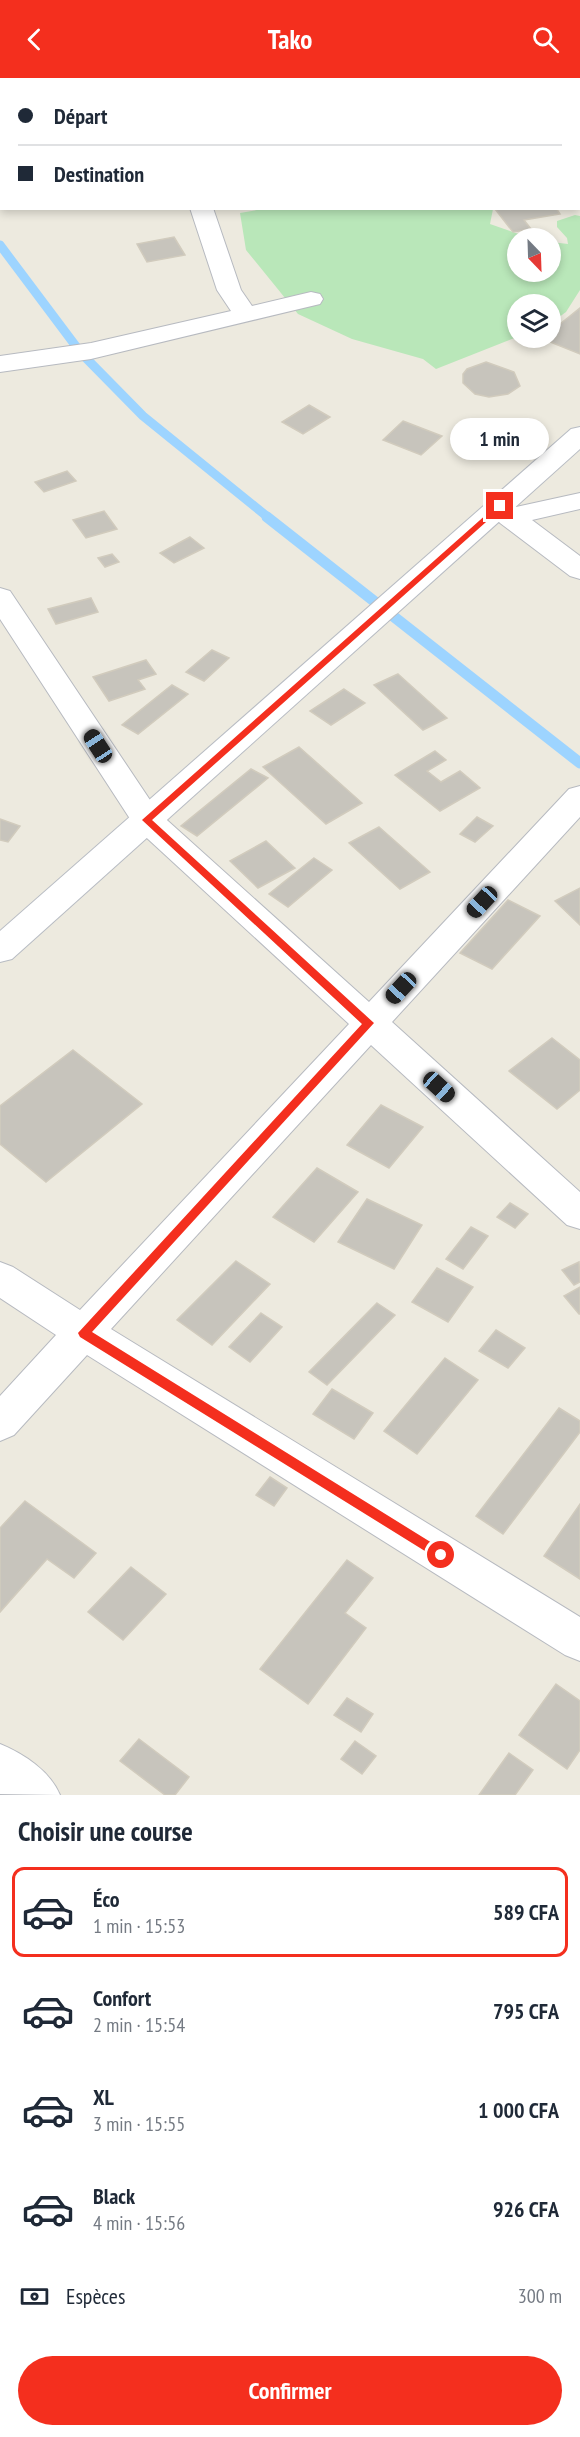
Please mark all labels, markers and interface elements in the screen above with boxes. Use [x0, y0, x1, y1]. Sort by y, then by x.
text: Tako [268, 22, 312, 56]
icon: back [18, 23, 51, 56]
icon: search [529, 23, 562, 56]
text: Départ [54, 102, 108, 130]
text: Destination [54, 160, 144, 188]
north arrow [507, 228, 561, 282]
map controls [507, 228, 561, 348]
button: layers [507, 294, 561, 348]
callout: 1 min [450, 419, 550, 461]
text: 1 min [479, 426, 520, 452]
route end [486, 492, 513, 519]
car [81, 726, 115, 766]
car [463, 883, 501, 921]
car [382, 969, 420, 1007]
car [420, 1068, 458, 1106]
route start [427, 1541, 454, 1568]
text: Choisir une course [18, 1814, 193, 1848]
icon: car [21, 1885, 75, 1939]
text: Éco [93, 1885, 120, 1913]
text: 589 CFA [493, 1898, 559, 1926]
text: 1 min · 15:53 [93, 1913, 185, 1939]
icon: car [21, 1984, 75, 2038]
text: Confort [93, 1984, 151, 2012]
text: 795 CFA [493, 1997, 559, 2025]
text: 2 min · 15:54 [93, 2012, 185, 2038]
icon: car [21, 2083, 75, 2137]
text: XL [93, 2083, 114, 2111]
text: 1 000 CFA [478, 2096, 559, 2124]
text: 3 min · 15:55 [93, 2111, 185, 2137]
icon: car [21, 2182, 75, 2236]
text: Black [93, 2182, 135, 2210]
text: 926 CFA [493, 2195, 559, 2223]
text: 4 min · 15:56 [93, 2210, 185, 2236]
icon: cash [18, 2280, 51, 2313]
text: Espèces [66, 2282, 125, 2310]
text: 300 m [518, 2283, 562, 2309]
button: Confirmer [18, 2356, 562, 2425]

